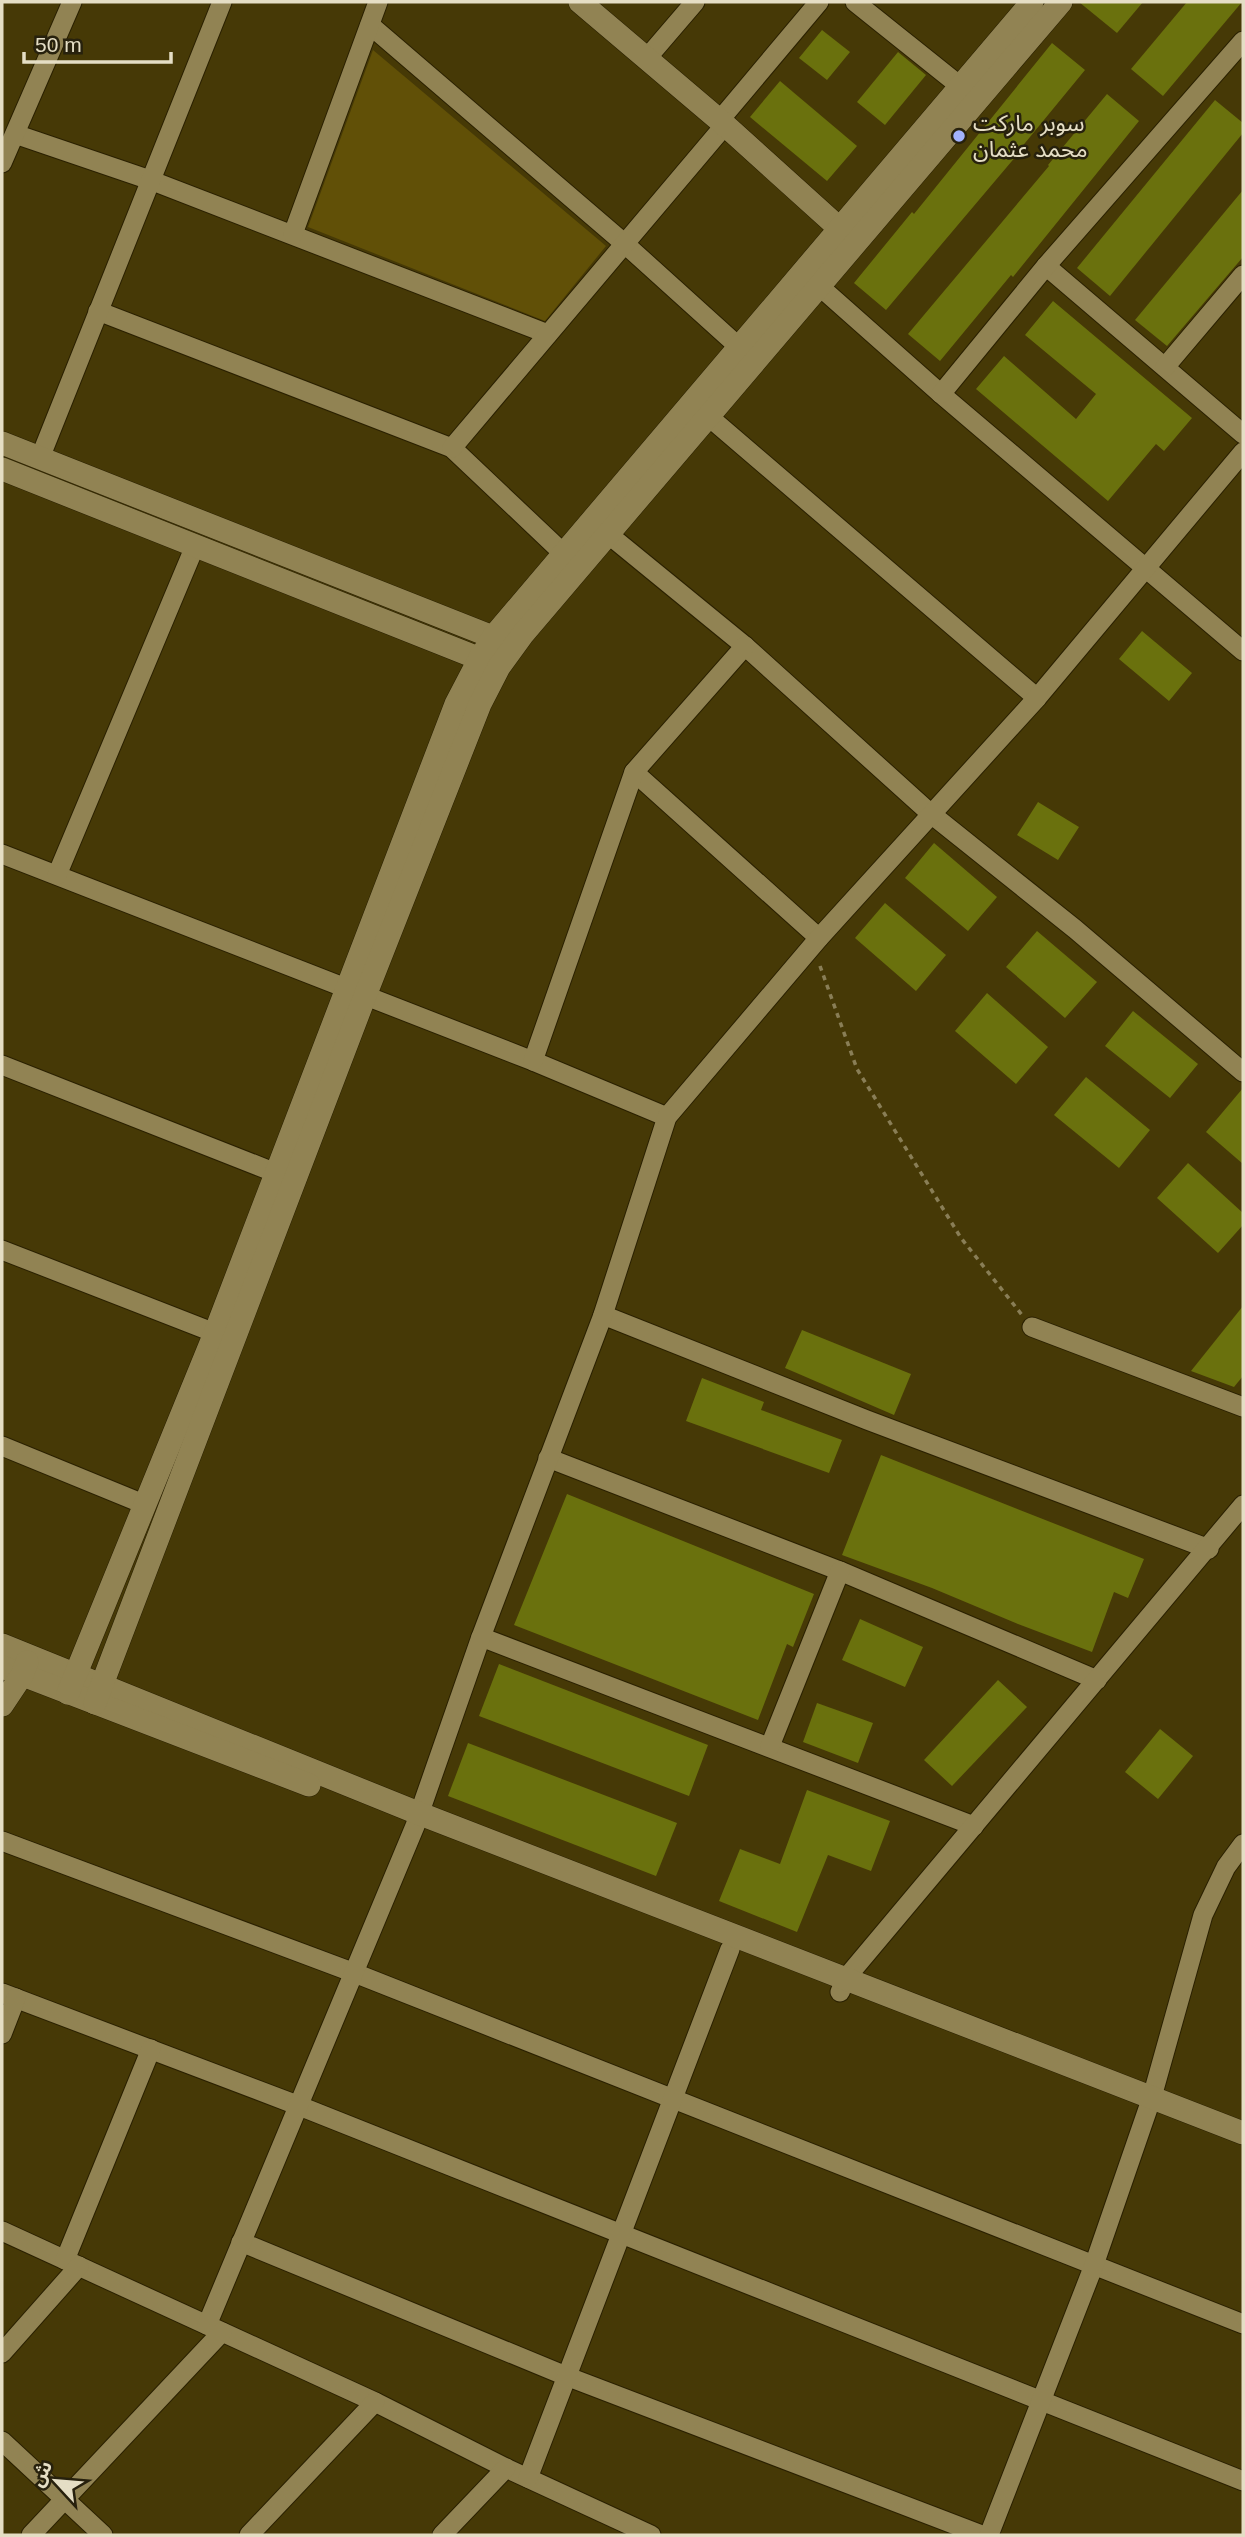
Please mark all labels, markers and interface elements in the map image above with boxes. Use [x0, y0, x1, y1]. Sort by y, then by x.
scale bar [24, 21, 172, 65]
text: 50 m [35, 33, 82, 56]
place label: سوبر ماركت محمد عثمان [973, 110, 1088, 162]
marker: سوبر ماركت محمد عثمان [951, 128, 967, 144]
north arrow [21, 2446, 91, 2516]
text: ش [26, 2457, 56, 2490]

